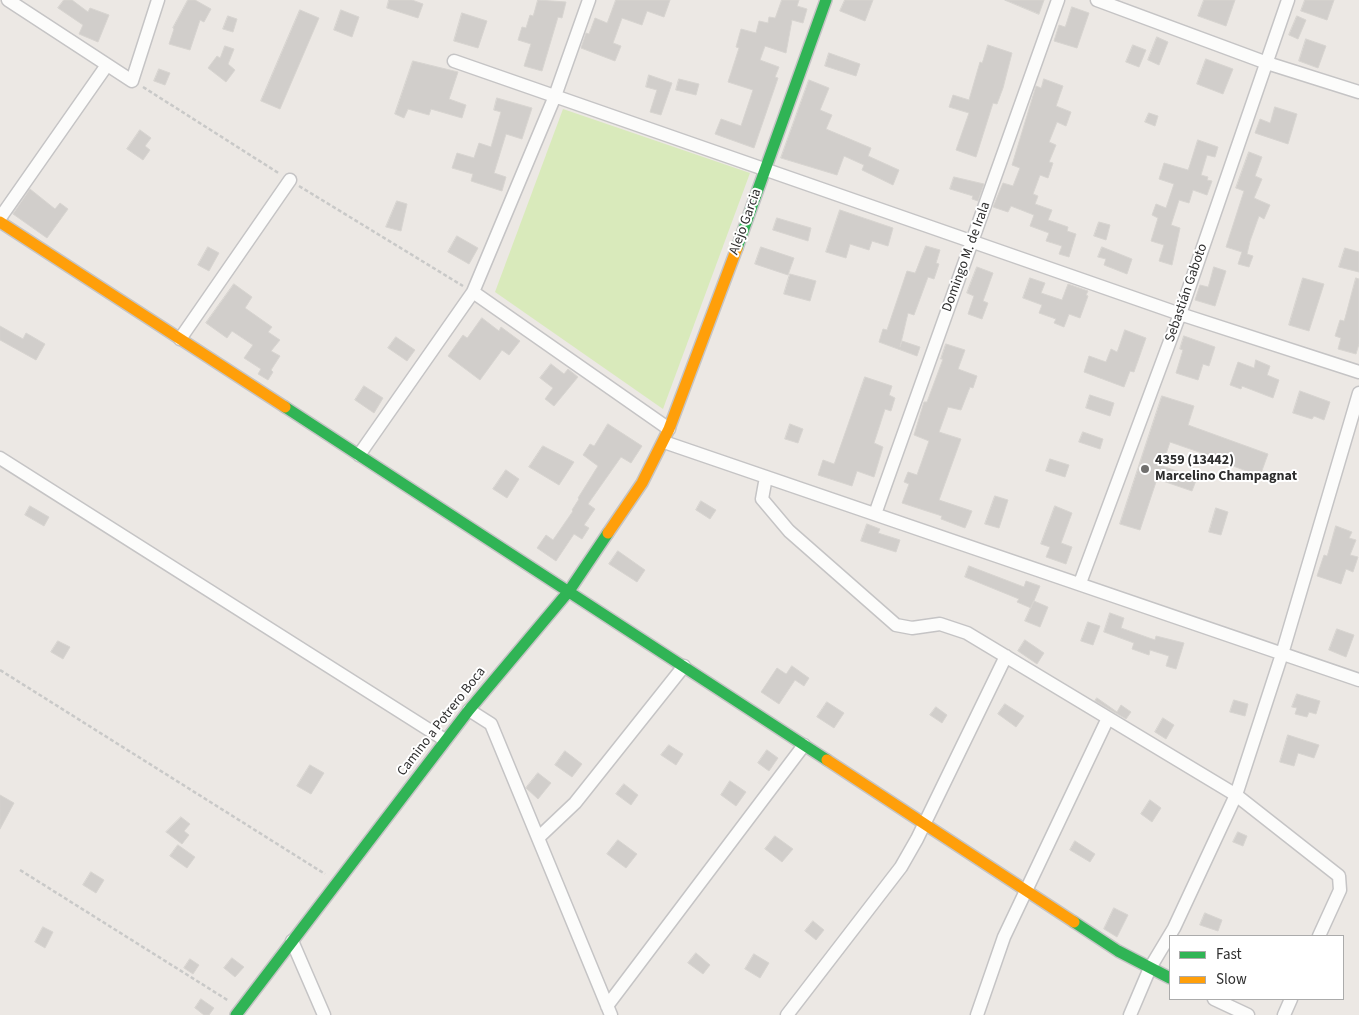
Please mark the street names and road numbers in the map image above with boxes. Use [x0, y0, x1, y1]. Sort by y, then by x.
street label: Alejo Garcia [726, 187, 766, 257]
street label: Domingo M. de Irala [939, 200, 995, 314]
street label: Sebastián Gaboto [1162, 241, 1212, 345]
street label: Camino a Potrero Boca [394, 664, 490, 780]

